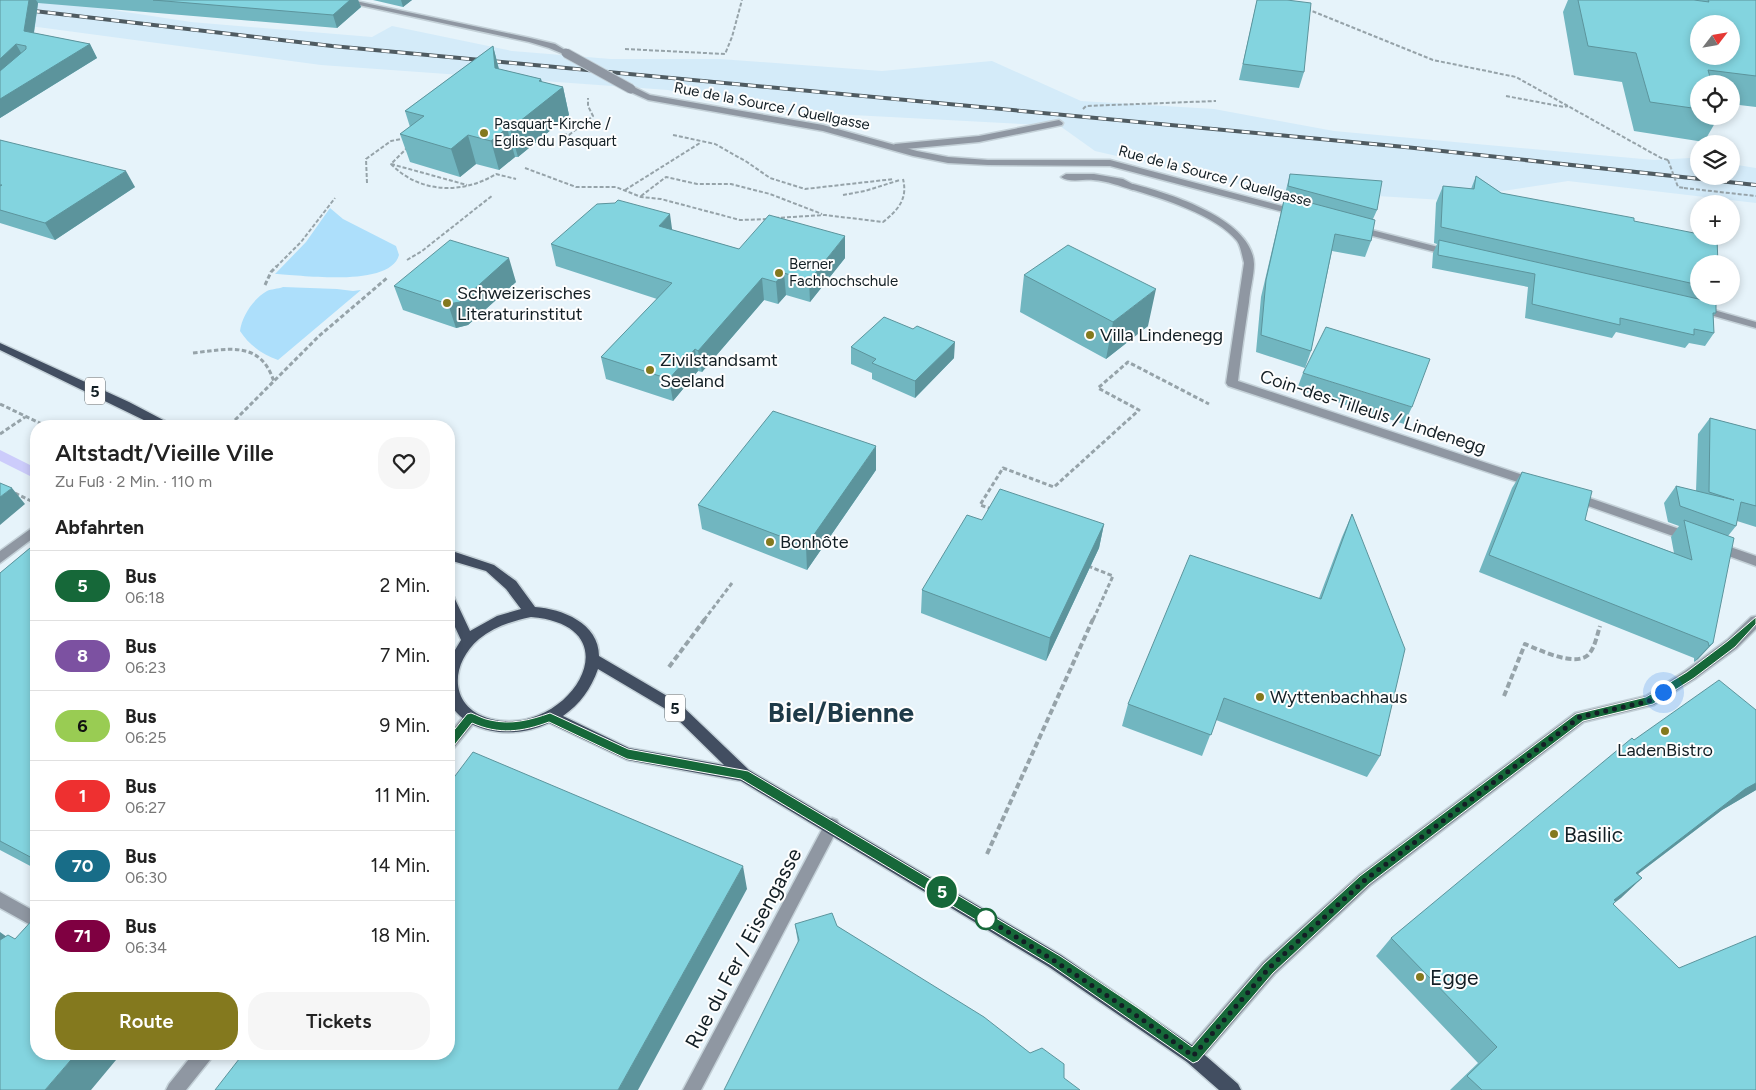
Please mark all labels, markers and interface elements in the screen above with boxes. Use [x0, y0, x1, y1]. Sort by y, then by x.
north arrow [1690, 15, 1740, 65]
map controls [1690, 15, 1740, 305]
button: locate [1690, 75, 1740, 125]
street label: Rue de la Source / Quellgasse [672, 78, 872, 134]
place label: Pasquart-Kirche / Eglise du Pasquart [494, 115, 617, 150]
marker: Pasquart-Kirche / Eglise du Pasquart [478, 127, 490, 139]
button: layers [1690, 135, 1740, 185]
street label: Rue de la Source / Quellgasse [1116, 142, 1314, 210]
button: + [1690, 195, 1740, 245]
place label: Berner Fachhochschule [789, 255, 898, 290]
button: − [1690, 255, 1740, 305]
marker: Berner Fachhochschule [773, 267, 785, 279]
place label: Schweizerisches Literaturinstitut [457, 282, 591, 325]
marker: Schweizerisches Literaturinstitut [441, 297, 453, 309]
place label: Villa Lindenegg [1100, 324, 1223, 346]
marker: Villa Lindenegg [1084, 329, 1096, 341]
place label: Zivilstandsamt Seeland [660, 349, 778, 392]
marker: Zivilstandsamt Seeland [644, 364, 656, 376]
street label: Coin-des-Tilleuls / Lindenegg [1257, 365, 1489, 459]
road number: 5 [85, 378, 105, 404]
button: heart [378, 437, 430, 489]
text: Altstadt/Vieille Ville [55, 438, 274, 467]
text: Zu Fuß · 2 Min. · 110 m [55, 472, 212, 491]
text: Abfahrten [55, 516, 144, 539]
place label: Bonhôte [780, 531, 849, 553]
marker: Bonhôte [764, 536, 776, 548]
text: Bus [125, 565, 156, 588]
text: 2 Min. [380, 574, 430, 597]
text: 5 [77, 575, 88, 597]
text: 06:18 [125, 588, 165, 607]
text: Bus [125, 635, 156, 658]
text: 7 Min. [380, 644, 430, 667]
text: 8 [77, 645, 88, 667]
text: 06:23 [125, 658, 166, 677]
your location [1651, 680, 1676, 705]
place label: Wyttenbachhaus [1270, 686, 1407, 708]
marker: Wyttenbachhaus [1254, 691, 1266, 703]
road number: 5 [665, 694, 685, 721]
district label: Biel/Bienne [768, 695, 914, 729]
text: Bus [125, 705, 156, 728]
text: 9 Min. [380, 714, 430, 737]
text: 6 [77, 715, 88, 737]
marker: LadenBistro [1659, 725, 1671, 737]
text: 06:25 [125, 728, 167, 747]
place label: LadenBistro [1617, 739, 1713, 761]
text: Bus [125, 775, 156, 798]
text: 11 Min. [375, 784, 430, 807]
text: 1 [79, 785, 86, 807]
text: 06:27 [125, 798, 166, 817]
place label: Basilic [1564, 822, 1623, 847]
marker: Basilic [1548, 828, 1560, 840]
street label: Rue du Fer / Eisengasse [680, 843, 806, 1053]
text: Bus [125, 845, 156, 868]
text: 14 Min. [371, 854, 430, 877]
text: 70 [72, 855, 93, 877]
text: 06:30 [125, 868, 167, 887]
line badge: 5 [926, 876, 958, 908]
text: 5 [937, 881, 947, 903]
unlabelled marker [975, 908, 997, 930]
text: Bus [125, 915, 156, 938]
text: 18 Min. [371, 924, 430, 947]
text: 71 [74, 925, 91, 947]
text: 06:34 [125, 938, 167, 957]
place label: Egge [1430, 965, 1479, 990]
marker: Egge [1414, 971, 1426, 983]
button: Route [55, 992, 238, 1050]
button: Tickets [248, 992, 430, 1050]

